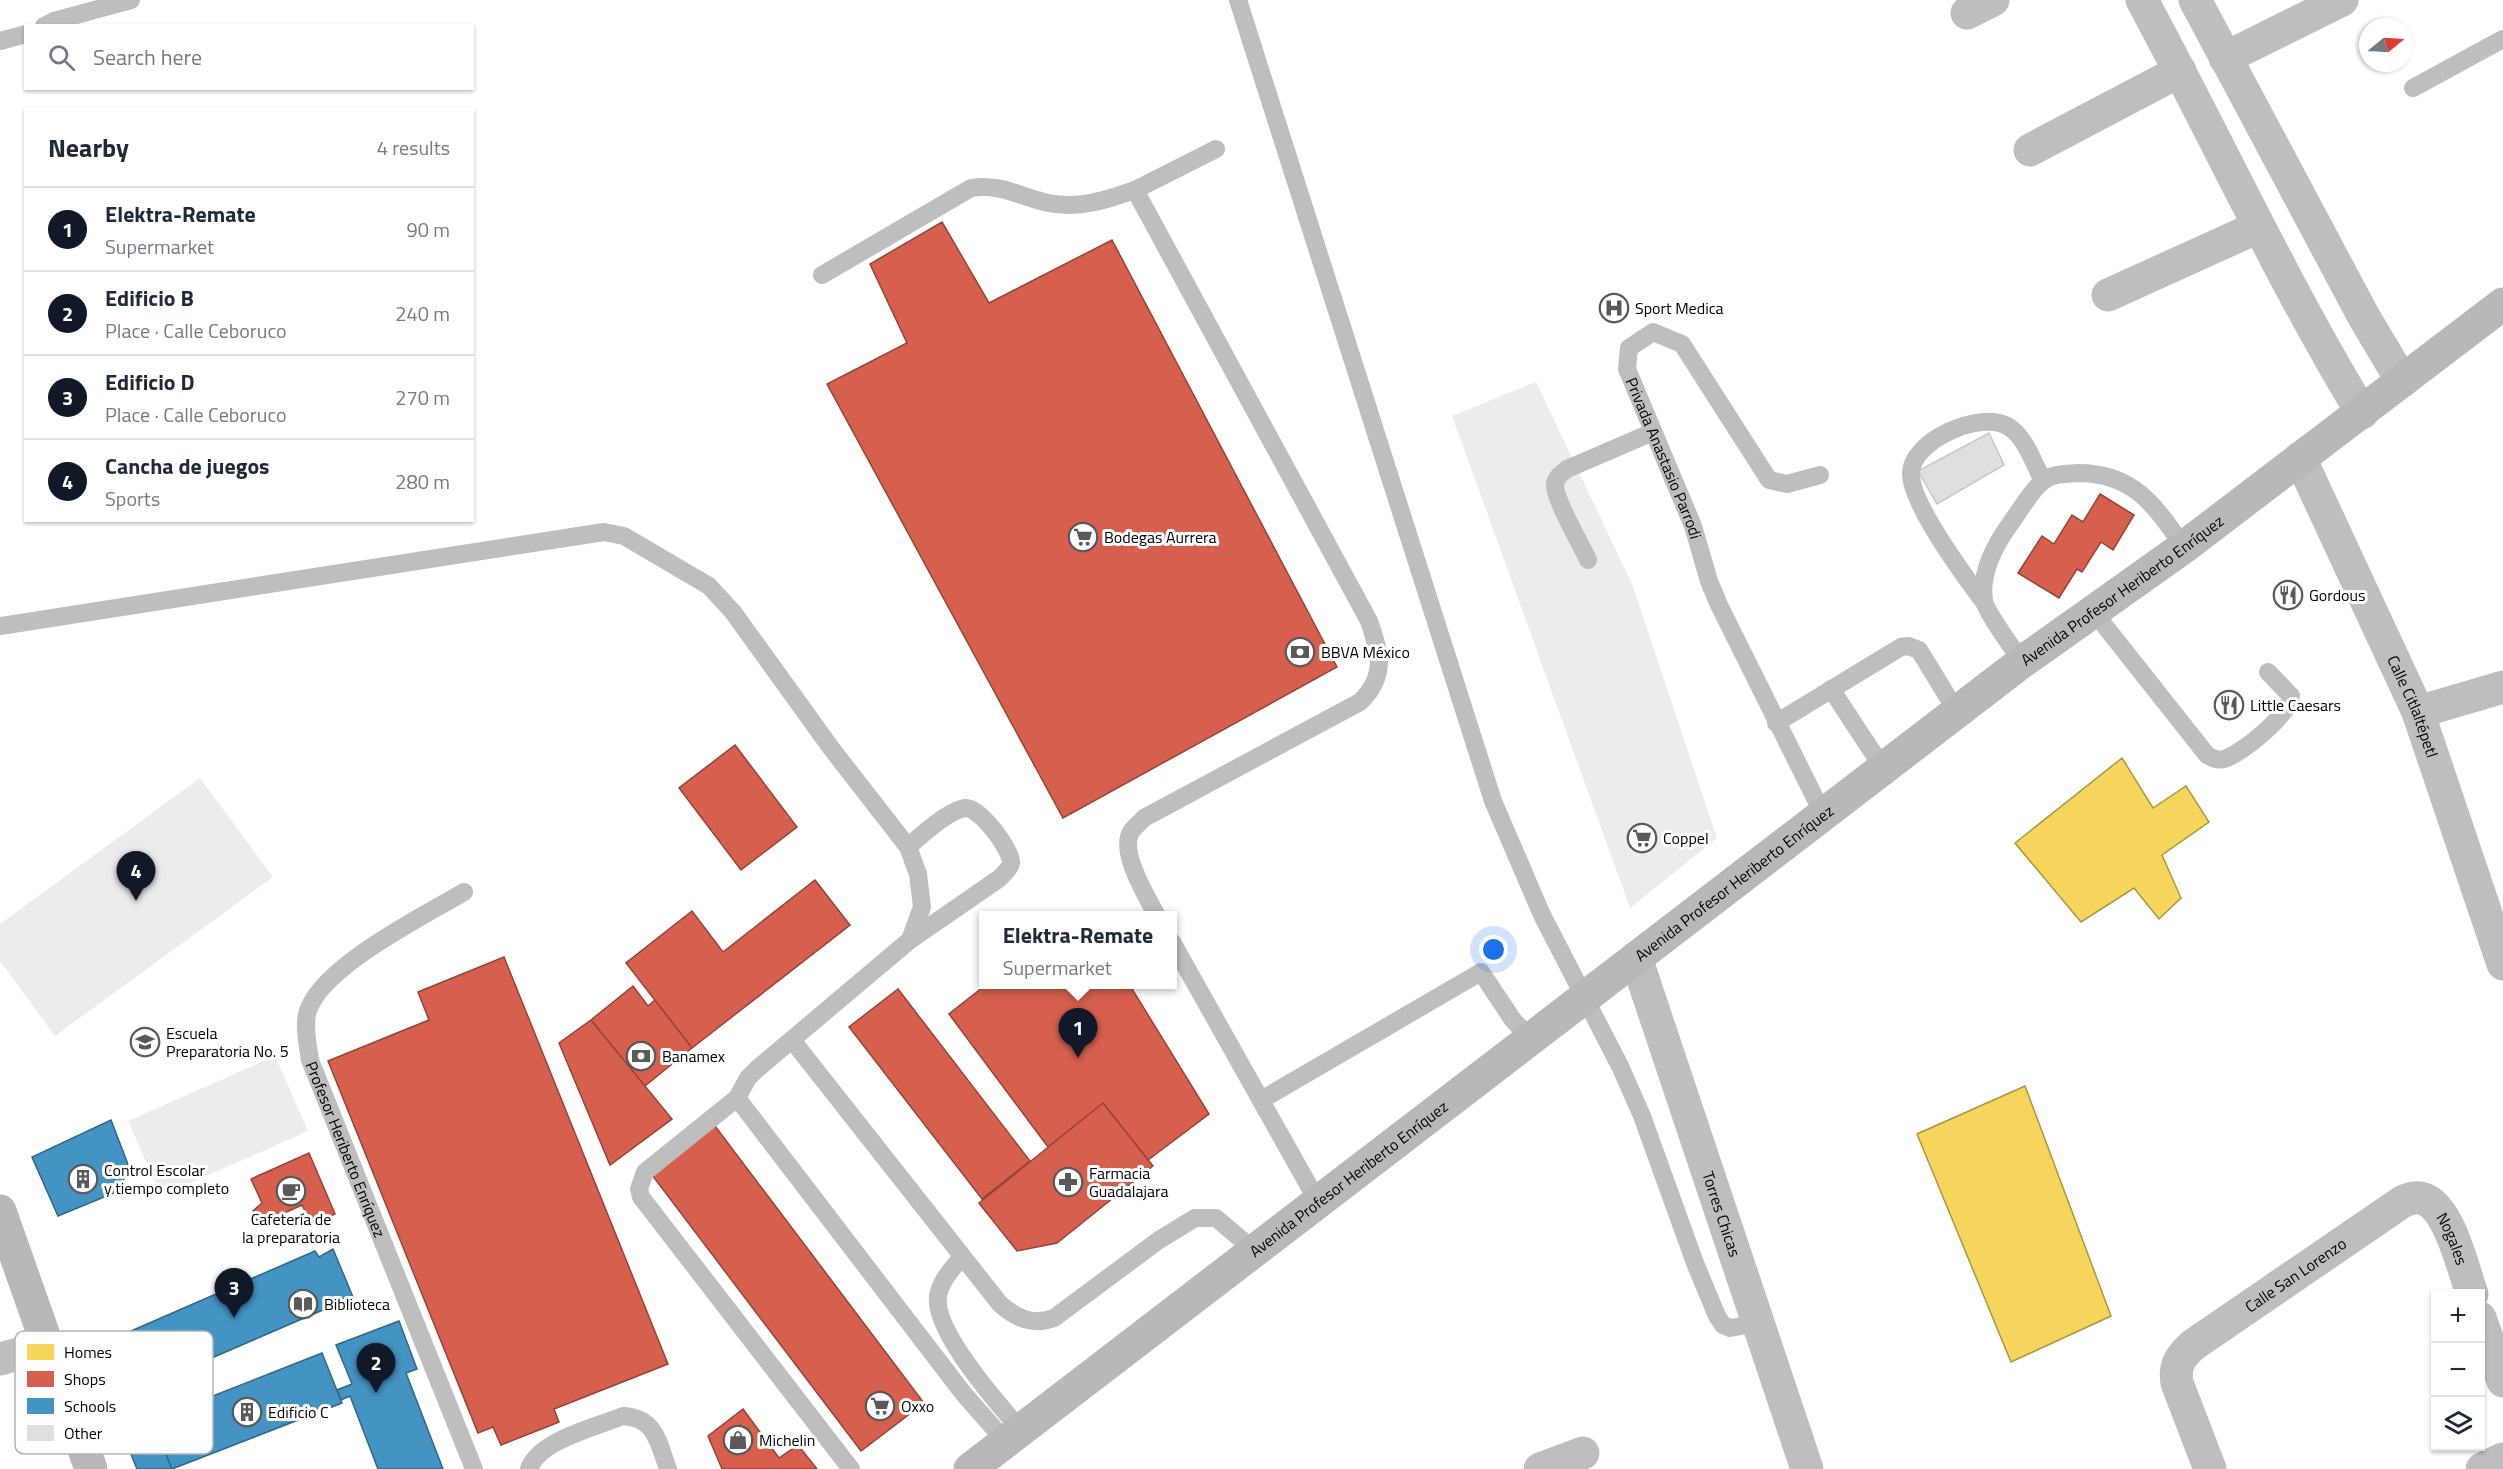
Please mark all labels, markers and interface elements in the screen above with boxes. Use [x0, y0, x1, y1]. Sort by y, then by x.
north arrow [2359, 18, 2413, 72]
search box [24, 24, 474, 90]
text: Search here [93, 40, 202, 74]
icon: search [45, 41, 78, 74]
text: Nearby [48, 128, 129, 167]
text: 4 results [377, 132, 450, 163]
text: Elektra-Remate [105, 197, 256, 231]
text: 1 [62, 214, 73, 245]
text: 90 m [406, 214, 450, 245]
text: Supermarket [105, 231, 214, 262]
text: Edificio B [105, 281, 194, 315]
hospital icon: Sport Medica [1598, 292, 1630, 324]
place label: Sport Medica [1635, 296, 1724, 320]
text: 2 [62, 298, 73, 329]
text: 240 m [395, 298, 450, 329]
text: Place · Calle Ceboruco [105, 315, 287, 346]
text: Edificio D [105, 365, 194, 399]
street label: Privada Anastasio Parrodi [1620, 374, 1708, 542]
text: 3 [62, 382, 73, 413]
text: 270 m [395, 382, 450, 413]
text: Place · Calle Ceboruco [105, 399, 287, 430]
text: Cancha de juegos [105, 449, 269, 483]
text: 4 [62, 466, 73, 497]
text: 280 m [395, 466, 450, 497]
text: Sports [105, 483, 160, 514]
street label: Avenida Profesor Heriberto Enríquez [2016, 509, 2229, 671]
supermarket icon: Bodegas Aurrera [1067, 521, 1099, 553]
place label: Bodegas Aurrera [1104, 525, 1217, 549]
restaurant icon: Gordous [2272, 579, 2304, 611]
place label: Gordous [2309, 583, 2365, 607]
bank icon: BBVA México [1284, 636, 1316, 668]
place label: BBVA México [1321, 640, 1410, 664]
street label: Calle Citlaltépetl [2381, 651, 2444, 761]
restaurant icon: Little Caesars [2213, 689, 2245, 721]
place label: Little Caesars [2250, 693, 2341, 717]
street label: Avenida Profesor Heriberto Enríquez [1630, 799, 1839, 967]
supermarket icon: Coppel [1626, 822, 1658, 854]
place label: Coppel [1663, 826, 1709, 850]
pin: 4 [116, 852, 156, 901]
popup [979, 911, 1177, 989]
text: Elektra-Remate [1003, 918, 1153, 952]
your location [1479, 935, 1508, 964]
text: Supermarket [1003, 952, 1112, 983]
pin: 1 [1058, 1008, 1098, 1058]
place label: Escuela Preparatoria No. 5 [166, 1021, 289, 1063]
school or university icon: Escuela Preparatoria No. 5 [129, 1026, 161, 1058]
bank icon: Banamex [625, 1040, 657, 1072]
place label: Banamex [662, 1044, 725, 1068]
street label: Profesor Heriberto Enríquez [300, 1058, 392, 1241]
street label: Avenida Profesor Heriberto Enríquez [1244, 1095, 1453, 1263]
place label: Control Escolar y tiempo completo [104, 1158, 229, 1200]
place label: Farmacia Guadalajara [1089, 1161, 1169, 1203]
building icon: Control Escolar y tiempo completo [67, 1163, 99, 1195]
pharmacy icon: Farmacia Guadalajara [1052, 1166, 1084, 1198]
street label: Torres Chicas [1696, 1168, 1747, 1260]
cafe icon: Cafetería de la preparatoria [275, 1175, 307, 1207]
place label: Cafetería de la preparatoria [242, 1207, 340, 1249]
street label: Nogales [2431, 1208, 2474, 1268]
street label: Calle San Lorenzo [2240, 1231, 2351, 1318]
pin: 3 [214, 1268, 254, 1318]
library icon: Biblioteca [287, 1288, 319, 1320]
map controls [2431, 1289, 2485, 1451]
button: + [2431, 1289, 2485, 1343]
place label: Biblioteca [324, 1292, 390, 1316]
legend [15, 1331, 213, 1454]
text: Homes [64, 1340, 112, 1364]
button: − [2431, 1343, 2485, 1397]
pin: 2 [356, 1344, 395, 1393]
text: Shops [64, 1367, 106, 1391]
supermarket icon: Oxxo [864, 1390, 896, 1422]
text: Schools [64, 1394, 116, 1418]
place label: Oxxo [901, 1394, 934, 1418]
building icon: Edificio C [231, 1396, 263, 1428]
button: layers [2431, 1397, 2485, 1451]
place label: Edificio C [268, 1400, 329, 1424]
text: Other [64, 1421, 103, 1445]
shop icon: Michelin [722, 1424, 754, 1456]
place label: Michelin [759, 1428, 815, 1452]

